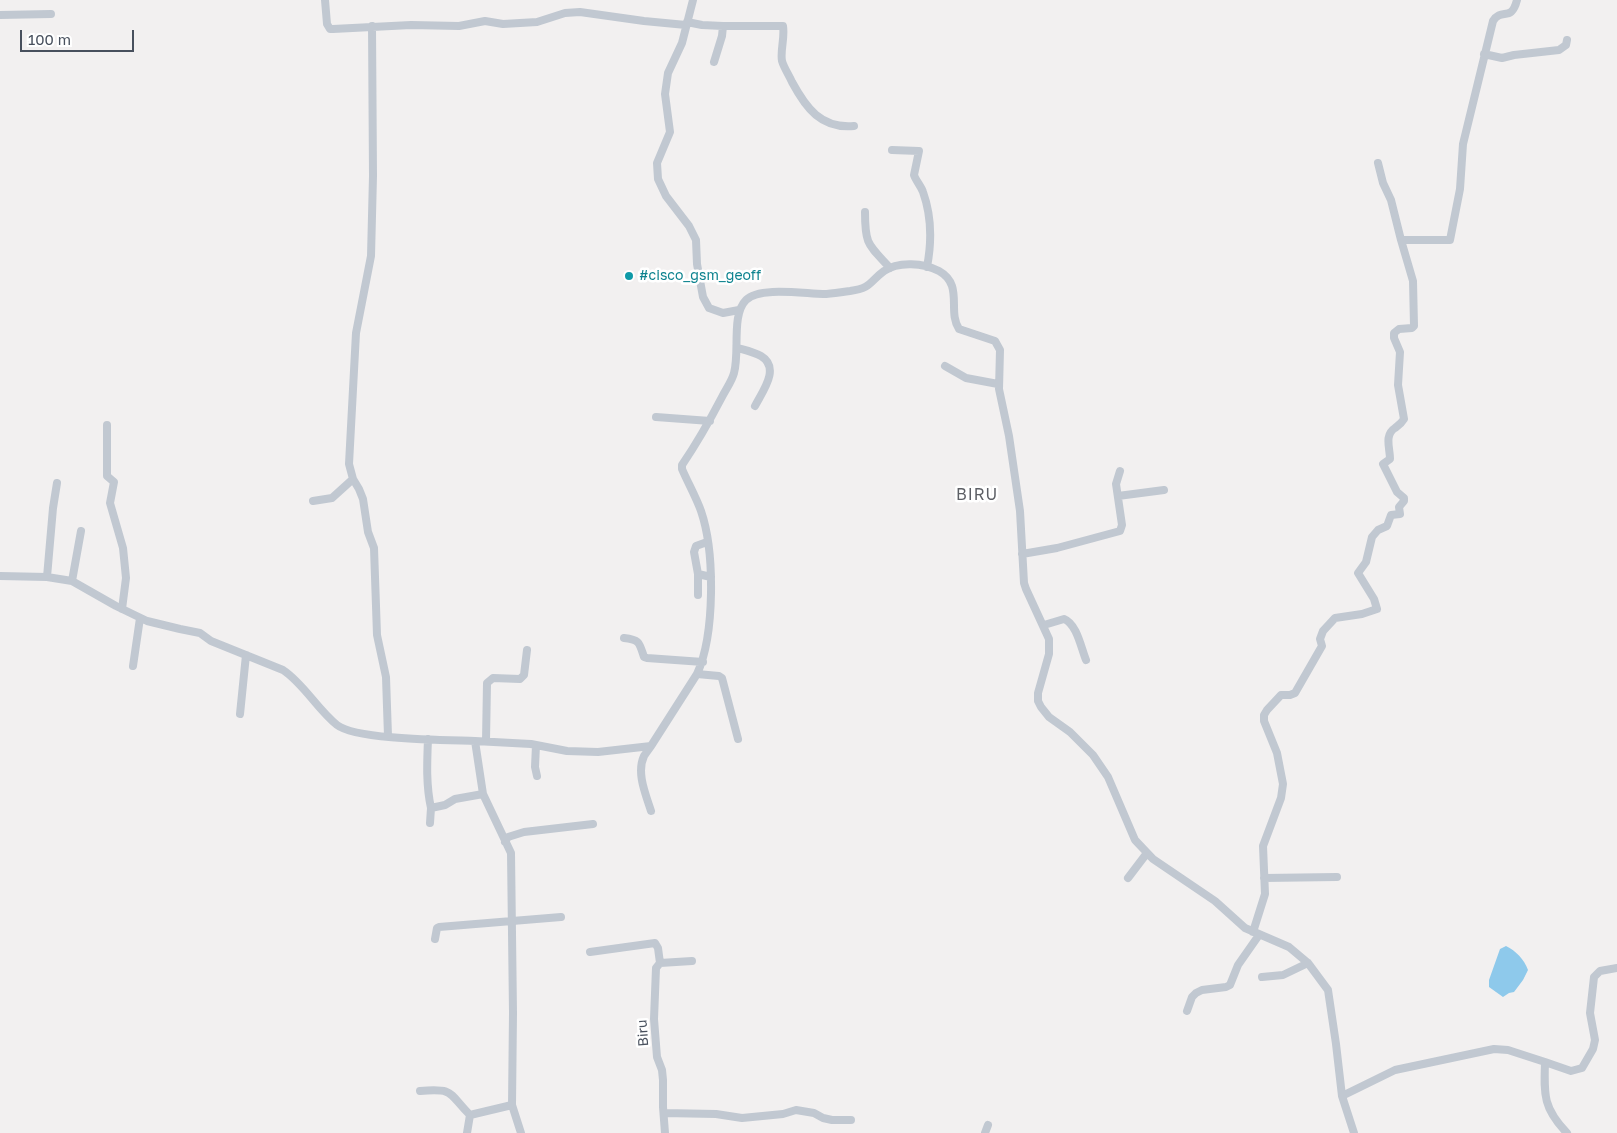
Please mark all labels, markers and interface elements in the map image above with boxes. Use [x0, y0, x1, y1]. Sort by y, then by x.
scale bar [22, 20, 136, 52]
text: 100 m [28, 30, 71, 48]
place label: #cisco_gsm_geoff [639, 268, 761, 284]
marker: #cisco_gsm_geoff [623, 270, 635, 282]
district label: BIRU [955, 485, 999, 505]
street label: Biru [634, 1019, 652, 1047]

